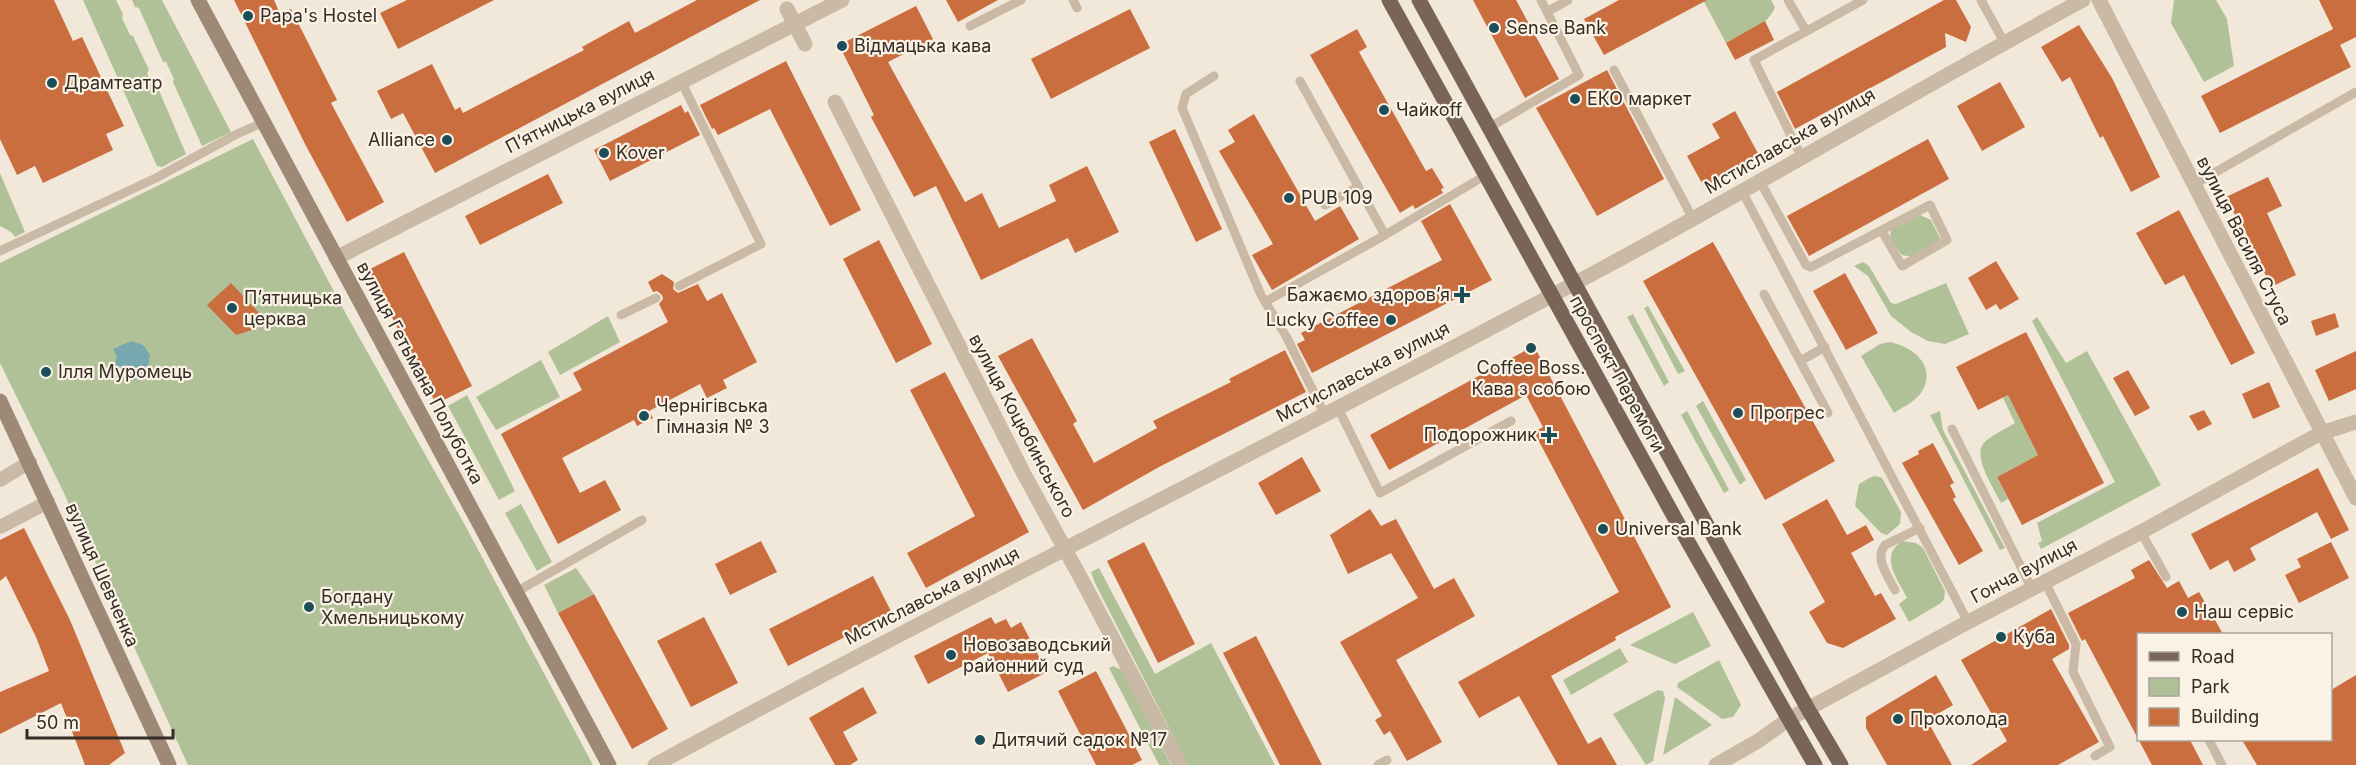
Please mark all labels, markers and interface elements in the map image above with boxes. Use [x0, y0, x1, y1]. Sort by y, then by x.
place label: Papa's Hostel [260, 5, 377, 26]
marker: Papa's Hostel [241, 9, 255, 23]
place label: Sense Bank [1506, 17, 1606, 38]
marker: Sense Bank [1487, 21, 1501, 35]
place label: Відмацька кава [854, 35, 991, 56]
marker: Відмацька кава [835, 39, 849, 53]
street label: Пʼятницька вулиця [502, 64, 658, 157]
place label: Драмтеатр [64, 72, 162, 93]
marker: Драмтеатр [45, 76, 59, 90]
street label: Мстиславська вулиця [1701, 83, 1879, 198]
place label: ЕКО маркет [1587, 88, 1692, 109]
marker: ЕКО маркет [1568, 92, 1582, 106]
place label: Чайкоff [1396, 99, 1462, 120]
marker: Чайкоff [1377, 103, 1391, 117]
place label: Alliance [368, 129, 435, 150]
marker: Alliance [440, 133, 454, 147]
place label: Kover [616, 142, 665, 163]
marker: Kover [597, 146, 611, 160]
street label: вулиця Василя Стуса [2193, 153, 2296, 329]
place label: PUB 109 [1301, 187, 1373, 208]
marker: PUB 109 [1282, 191, 1296, 205]
street label: вулиця Гетьмана Полуботка [353, 258, 488, 487]
place label: Бажаємо здоровʼя [1287, 284, 1450, 305]
place label: П’ятницька церква [244, 287, 342, 329]
marker: Бажаємо здоровʼя [1455, 288, 1469, 302]
street label: проспект Перемоги [1566, 292, 1669, 456]
marker: П’ятницька церква [225, 301, 239, 315]
place label: Lucky Coffee [1266, 309, 1379, 330]
marker: Lucky Coffee [1384, 313, 1398, 327]
street label: Мстиславська вулиця [1273, 317, 1453, 426]
street label: вулиця Коцюбинського [965, 330, 1080, 521]
marker: Coffee Boss. Кава з собою [1524, 341, 1538, 355]
place label: Coffee Boss. Кава з собою [1471, 357, 1591, 399]
place label: Ілля Муромець [58, 361, 192, 382]
marker: Ілля Муромець [39, 365, 53, 379]
place label: Чернігівська Гімназія № 3 [656, 395, 770, 437]
place label: Прогрес [1750, 402, 1825, 423]
marker: Прогрес [1731, 406, 1745, 420]
marker: Чернігівська Гімназія № 3 [637, 409, 651, 423]
place label: Подорожник [1424, 424, 1537, 445]
marker: Подорожник [1542, 428, 1556, 442]
street label: вулиця Шевченка [61, 499, 144, 650]
place label: Universal Bank [1615, 518, 1742, 539]
marker: Universal Bank [1596, 522, 1610, 536]
street label: Гонча вулиця [1967, 534, 2080, 607]
street label: Мстиславська вулиця [841, 542, 1023, 649]
place label: Богдану Хмельницькому [321, 586, 464, 628]
marker: Богдану Хмельницькому [302, 600, 316, 614]
place label: Наш сервіс [2194, 601, 2294, 622]
marker: Наш сервіс [2175, 605, 2189, 619]
place label: Куба [2013, 626, 2055, 647]
marker: Куба [1994, 630, 2008, 644]
legend [2137, 633, 2332, 741]
place label: Новозаводський районний суд [963, 634, 1111, 676]
text: Road [2191, 646, 2234, 667]
marker: Новозаводський районний суд [944, 648, 958, 662]
text: Park [2191, 676, 2230, 697]
scale bar [27, 702, 172, 740]
text: Building [2191, 706, 2259, 727]
place label: Прохолода [1910, 708, 2008, 729]
text: 50 m [36, 712, 79, 733]
marker: Прохолода [1891, 712, 1905, 726]
place label: Дитячий садок №17 [992, 729, 1167, 750]
marker: Дитячий садок №17 [973, 733, 987, 747]

